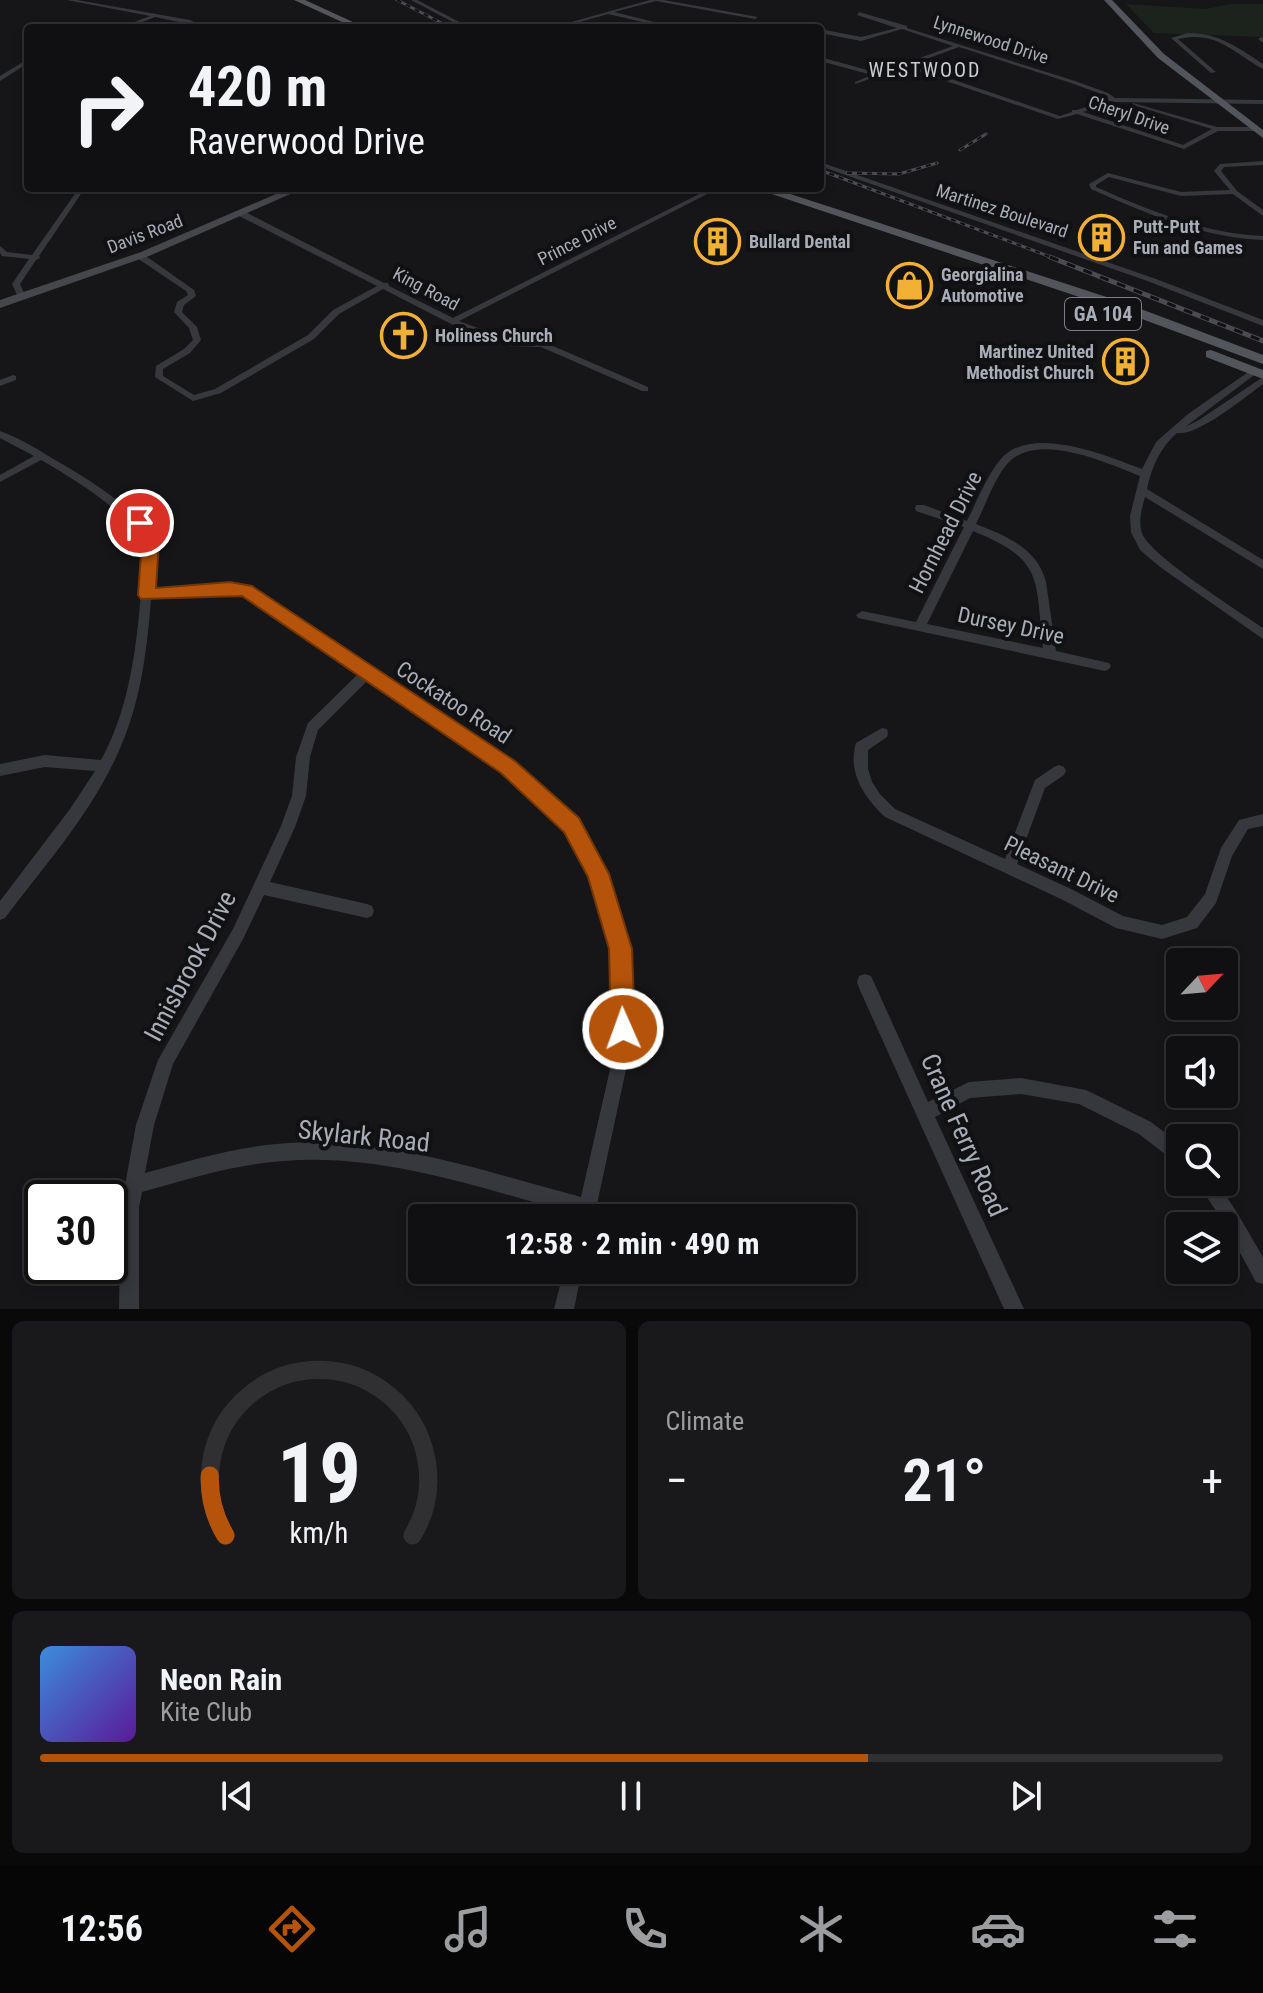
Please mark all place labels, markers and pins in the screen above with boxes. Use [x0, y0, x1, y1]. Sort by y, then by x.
building icon: Putt-Putt Fun and Games [1078, 213, 1126, 261]
place label: Putt-Putt Fun and Games [1133, 216, 1243, 258]
building icon: Bullard Dental [694, 218, 742, 266]
place label: Bullard Dental [749, 231, 851, 252]
shop icon: Georgialina Automotive [886, 261, 934, 309]
place label: Georgialina Automotive [941, 264, 1024, 306]
church icon: Holiness Church [380, 312, 428, 360]
place label: Holiness Church [435, 325, 553, 346]
building icon: Martinez United Methodist Church [1101, 338, 1149, 386]
place label: Martinez United Methodist Church [966, 341, 1094, 383]
pin [106, 489, 174, 557]

